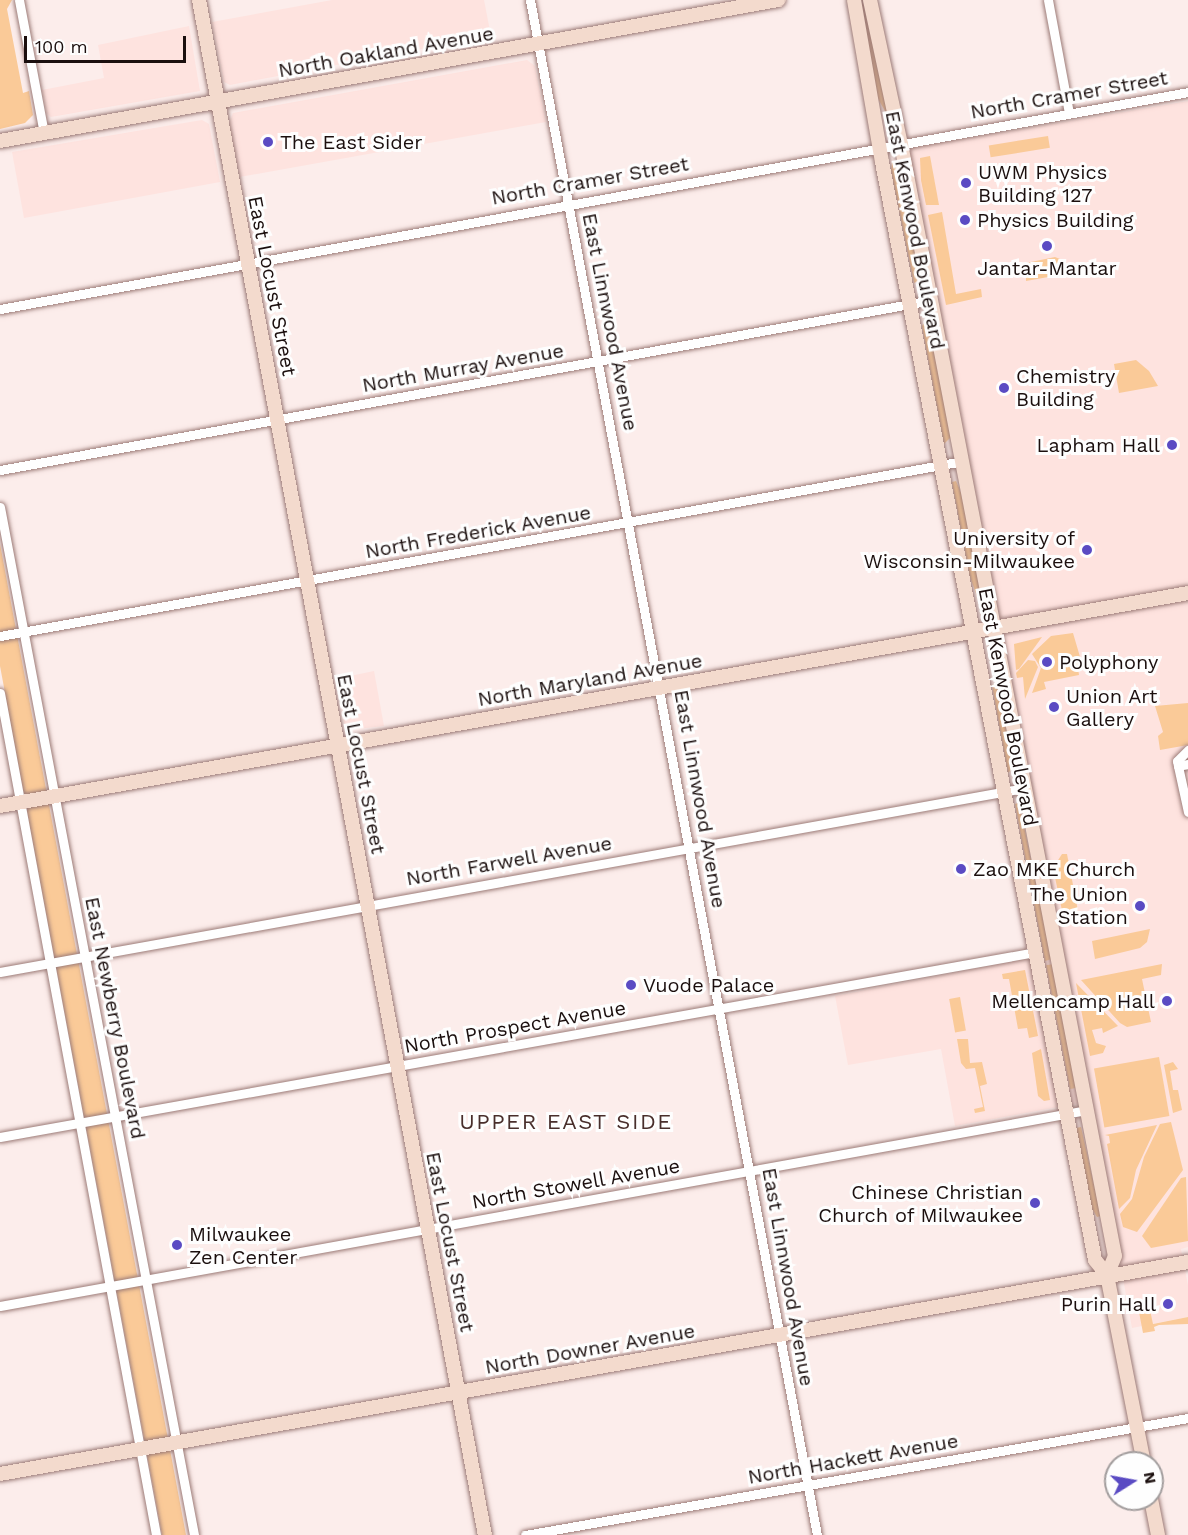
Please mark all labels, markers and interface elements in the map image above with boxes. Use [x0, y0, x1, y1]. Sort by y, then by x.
street label: North Oakland Avenue [276, 21, 496, 83]
scale bar [27, 24, 189, 62]
text: 100 m [35, 36, 88, 57]
street label: North Cramer Street [968, 66, 1170, 124]
street label: East Kenwood Boulevard [880, 109, 950, 351]
place label: The East Sider [280, 130, 423, 154]
marker: The East Sider [261, 135, 275, 149]
street label: North Cramer Street [489, 152, 691, 210]
place label: UWM Physics Building 127 [978, 160, 1107, 207]
marker: UWM Physics Building 127 [959, 176, 973, 190]
street label: East Locust Street [243, 194, 301, 378]
place label: Physics Building [977, 208, 1133, 232]
street label: East Linnwood Avenue [577, 211, 643, 433]
marker: Physics Building [958, 213, 972, 227]
marker: Jantar-Mantar [1040, 239, 1054, 253]
place label: Jantar-Mantar [977, 256, 1117, 280]
street label: North Murray Avenue [360, 338, 566, 398]
place label: Chemistry Building [1016, 365, 1115, 412]
marker: Chemistry Building [997, 381, 1011, 395]
place label: Lapham Hall [1036, 433, 1160, 457]
marker: Lapham Hall [1165, 438, 1179, 452]
street label: North Frederick Avenue [363, 500, 593, 564]
place label: University of Wisconsin-Milwaukee [864, 526, 1075, 573]
marker: University of Wisconsin-Milwaukee [1080, 543, 1094, 557]
street label: East Kenwood Boulevard [973, 586, 1043, 828]
street label: North Maryland Avenue [475, 648, 705, 712]
place label: Polyphony [1059, 650, 1158, 674]
marker: Polyphony [1040, 655, 1054, 669]
street label: East Locust Street [332, 672, 390, 856]
place label: Union Art Gallery [1066, 684, 1158, 731]
street label: East Linnwood Avenue [669, 688, 731, 910]
marker: Union Art Gallery [1047, 700, 1061, 714]
street label: North Farwell Avenue [403, 831, 615, 891]
place label: Zao MKE Church [973, 857, 1135, 881]
marker: Zao MKE Church [954, 862, 968, 876]
place label: The Union Station [1029, 882, 1128, 929]
street label: East Newberry Boulevard [80, 895, 150, 1141]
marker: The Union Station [1133, 899, 1147, 913]
place label: Vuode Palace [643, 973, 774, 997]
marker: Vuode Palace [624, 978, 638, 992]
place label: Mellencamp Hall [991, 989, 1155, 1013]
marker: Mellencamp Hall [1160, 994, 1174, 1008]
street label: North Prospect Avenue [402, 996, 628, 1058]
district label: UPPER EAST SIDE [459, 1109, 673, 1135]
street label: East Locust Street [421, 1150, 479, 1334]
street label: North Stowell Avenue [469, 1154, 683, 1214]
street label: East Linnwood Avenue [757, 1166, 819, 1388]
place label: Chinese Christian Church of Milwaukee [817, 1180, 1023, 1227]
marker: Chinese Christian Church of Milwaukee [1028, 1196, 1042, 1210]
place label: Milwaukee Zen Center [189, 1222, 297, 1269]
marker: Milwaukee Zen Center [170, 1238, 184, 1252]
place label: Purin Hall [1061, 1292, 1156, 1316]
marker: Purin Hall [1161, 1297, 1175, 1311]
street label: North Downer Avenue [482, 1319, 698, 1379]
street label: North Hackett Avenue [746, 1429, 960, 1489]
north arrow [1104, 1451, 1164, 1511]
text: N [1140, 1470, 1161, 1485]

